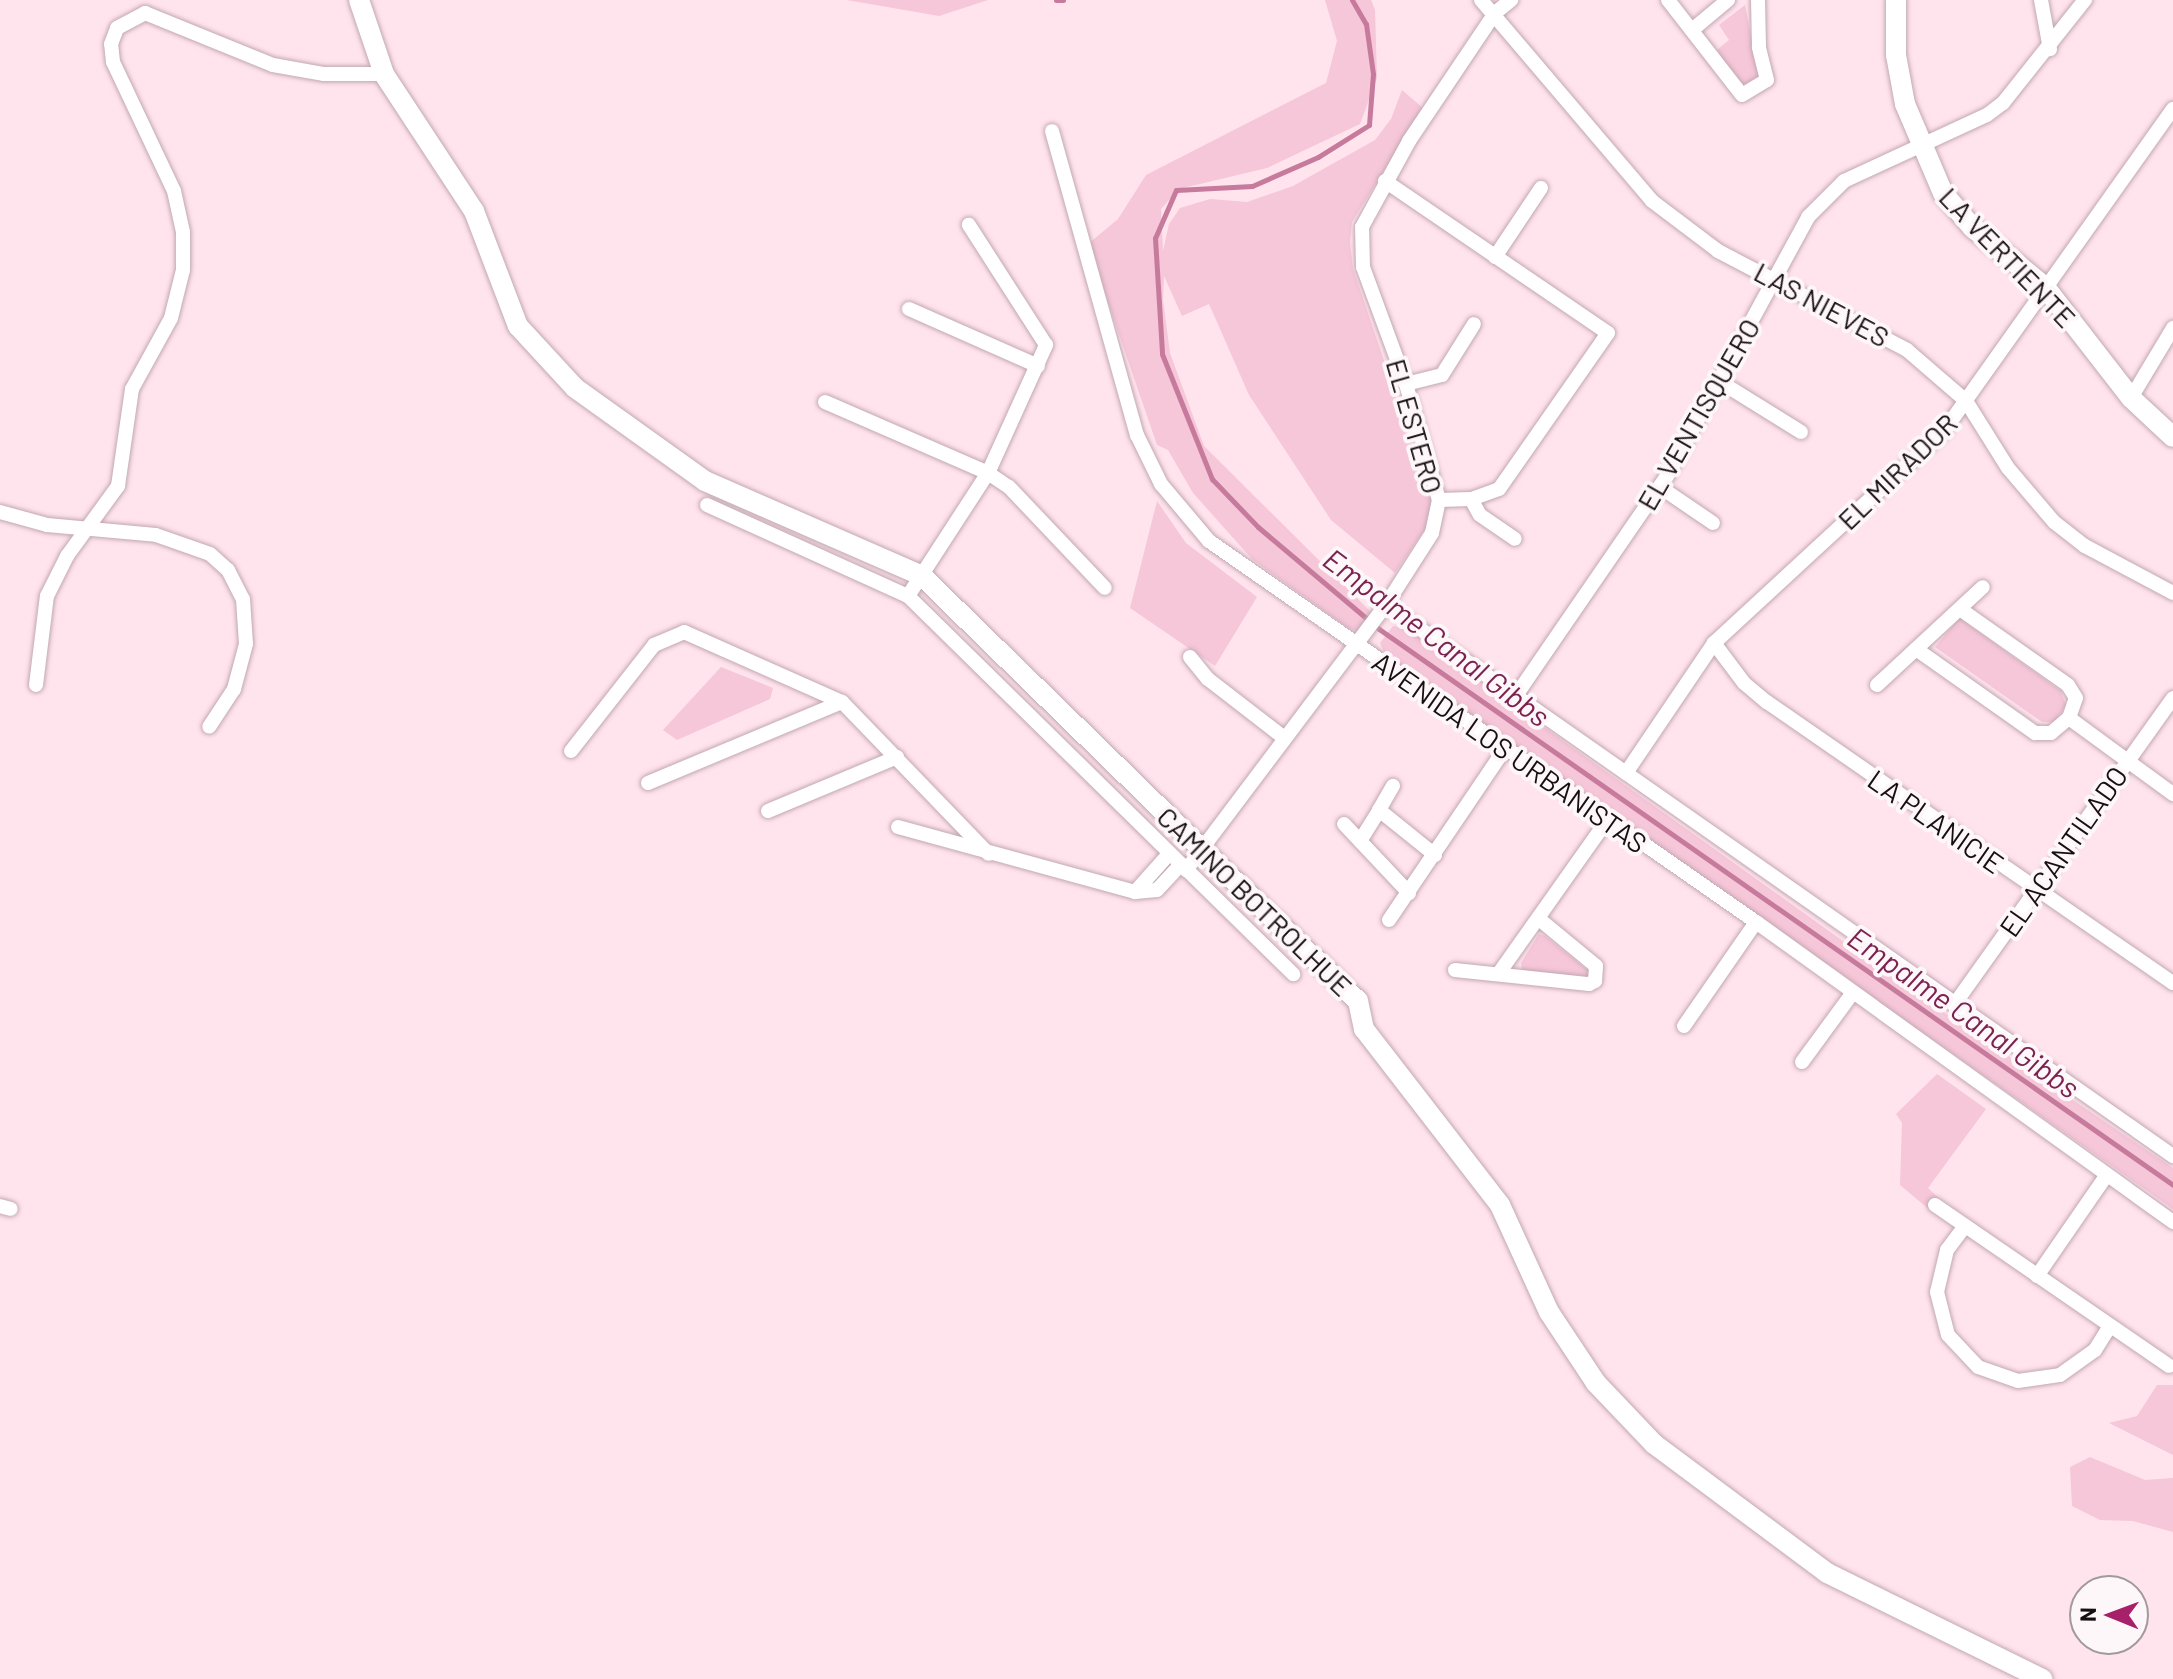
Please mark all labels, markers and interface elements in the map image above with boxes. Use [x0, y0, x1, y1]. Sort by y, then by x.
street label: LA VERTIENTE [1933, 180, 2083, 334]
street label: LAS NIEVES [1749, 254, 1895, 354]
street label: EL VENTISQUERO [1630, 312, 1766, 516]
street label: EL ESTERO [1380, 355, 1450, 497]
street label: EL MIRADOR [1830, 406, 1964, 536]
water label: Empalme Canal Gibbs [1317, 540, 1557, 734]
street label: AVENIDA LOS URBANISTAS [1366, 644, 1654, 860]
street label: EL ACANTILADO [1992, 759, 2134, 943]
street label: LA PLANICIE [1862, 762, 2010, 880]
street label: CAMINO BOTROLHUE [1151, 799, 1359, 1003]
water label: Empalme Canal Gibbs [1842, 919, 2086, 1105]
north arrow [2069, 1575, 2149, 1655]
text: N [2074, 1607, 2100, 1622]

